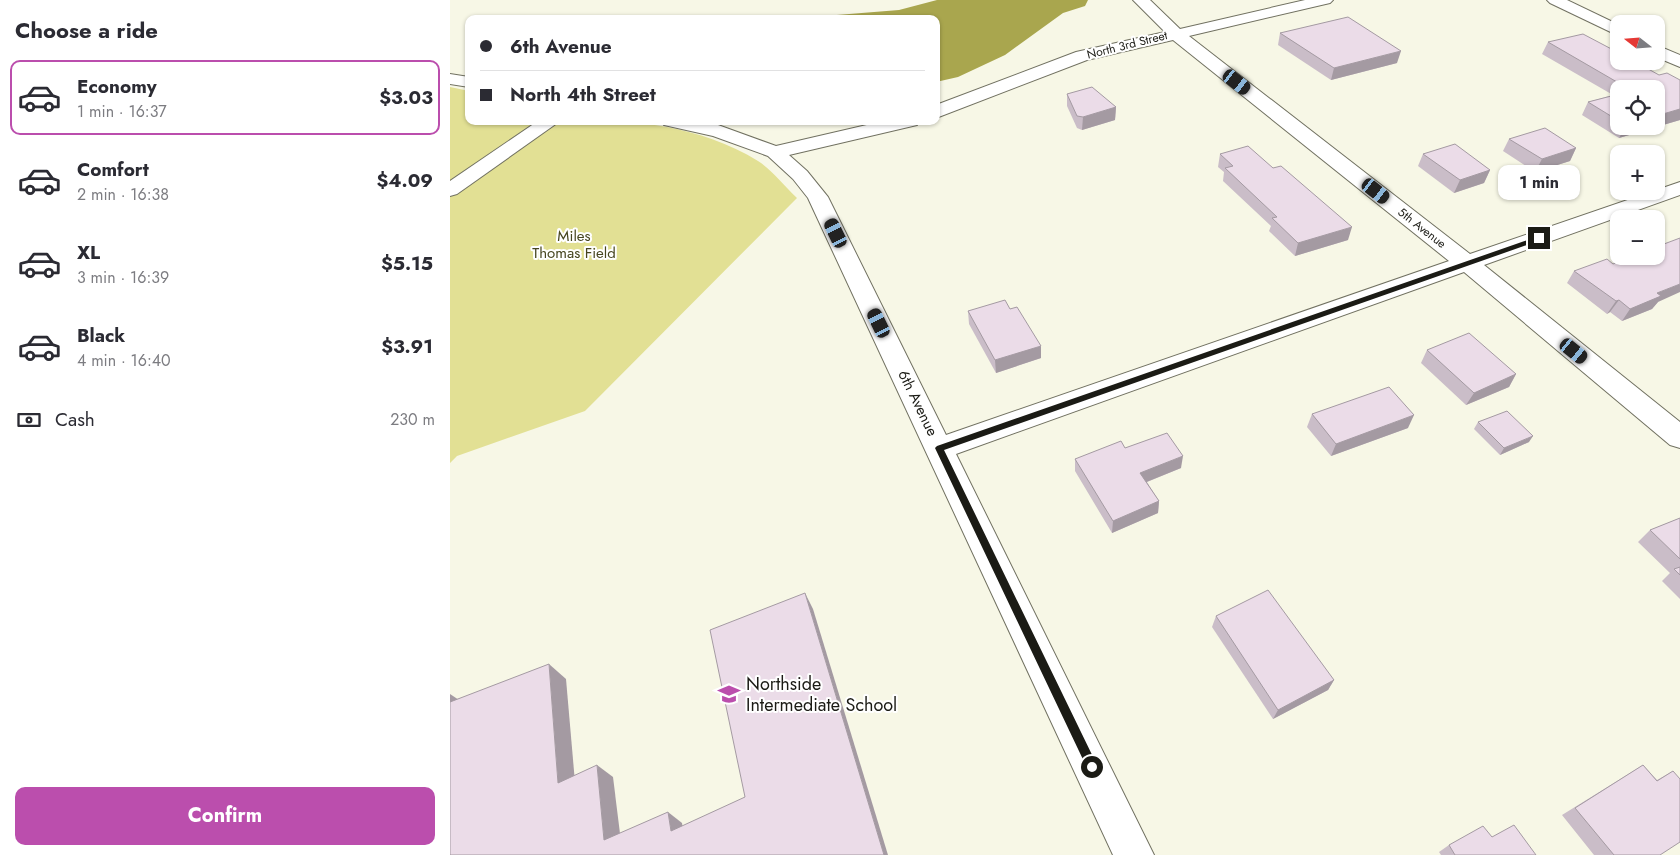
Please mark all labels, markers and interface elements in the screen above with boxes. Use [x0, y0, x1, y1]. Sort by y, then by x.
text: Choose a ride [15, 14, 158, 46]
north arrow [1610, 15, 1665, 70]
map controls [1610, 15, 1665, 265]
street label: North 3rd Street [1085, 26, 1169, 64]
text: 6th Avenue [510, 33, 612, 60]
car [1220, 67, 1253, 97]
text: Economy [77, 73, 157, 100]
icon: car [17, 75, 62, 120]
button: locate [1610, 80, 1665, 135]
text: North 4th Street [510, 81, 656, 108]
text: $3.03 [379, 84, 433, 111]
text: 1 min · 16:37 [77, 100, 167, 123]
button: + [1610, 145, 1665, 200]
text: Comfort [77, 156, 149, 183]
icon: car [17, 158, 62, 203]
callout: 1 min [1498, 166, 1580, 200]
text: $4.09 [377, 167, 433, 194]
text: 1 min [1519, 171, 1559, 194]
car [1359, 176, 1392, 206]
text: 2 min · 16:38 [77, 183, 169, 206]
street label: 5th Avenue [1394, 203, 1450, 253]
button: − [1610, 210, 1665, 265]
car [822, 216, 849, 250]
park label: Miles Thomas Field [532, 225, 616, 264]
route end [1528, 227, 1550, 249]
text: XL [77, 239, 100, 266]
icon: car [17, 241, 62, 286]
text: $5.15 [381, 250, 433, 277]
text: 3 min · 16:39 [77, 266, 169, 289]
car [865, 306, 892, 340]
text: Black [77, 322, 125, 349]
icon: car [17, 324, 62, 369]
text: $3.91 [381, 333, 433, 360]
car [1557, 336, 1590, 366]
text: 4 min · 16:40 [77, 349, 171, 372]
street label: 6th Avenue [892, 366, 944, 440]
icon: cash [15, 406, 43, 434]
text: Cash [55, 406, 95, 433]
text: 230 m [390, 408, 435, 431]
place label: Northside Intermediate School [746, 671, 897, 718]
school or university icon: Northside Intermediate School [716, 681, 742, 707]
route start [1081, 756, 1103, 778]
button: Confirm [15, 787, 435, 845]

